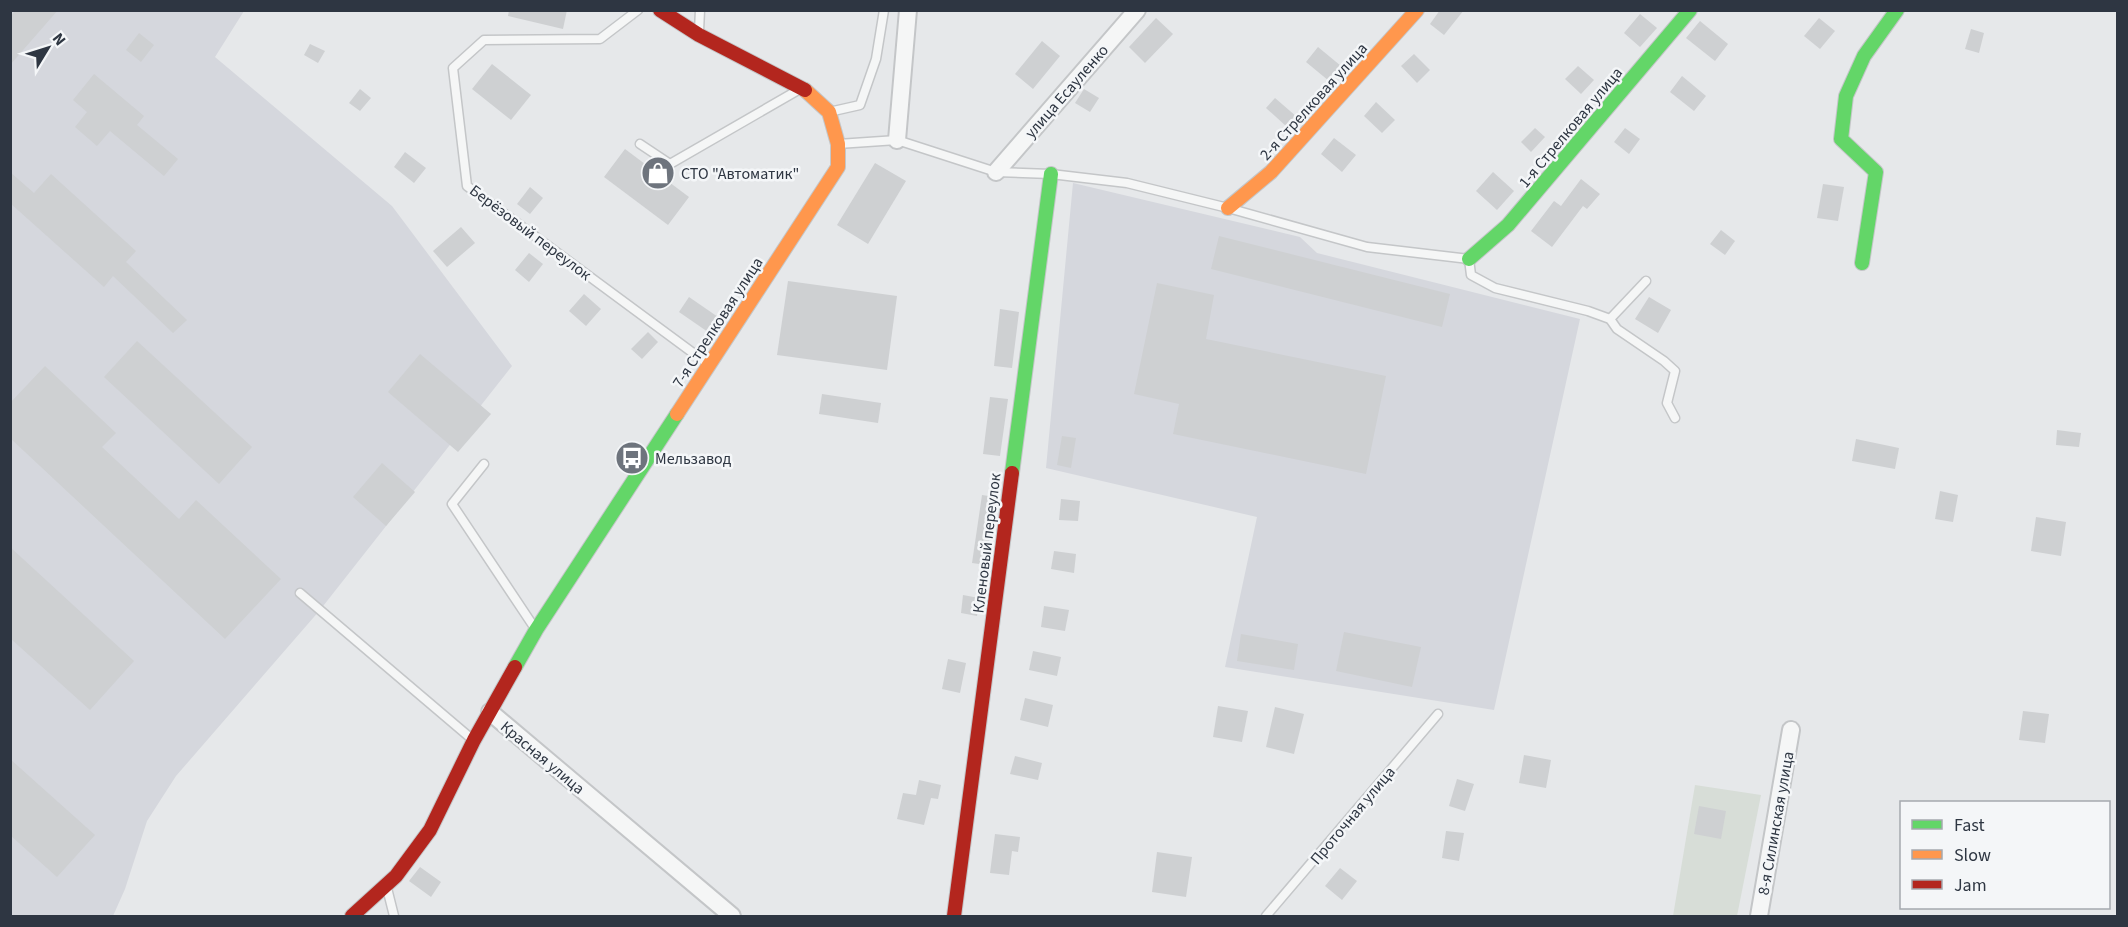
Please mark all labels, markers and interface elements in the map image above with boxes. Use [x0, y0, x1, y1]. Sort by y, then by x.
north arrow [18, 18, 78, 78]
text: N [47, 28, 71, 50]
street label: 2-я Стрелковая улица [1255, 38, 1373, 165]
street label: улица Есауленко [1020, 40, 1114, 143]
street label: 1-я Стрелковая улица [1514, 63, 1628, 193]
shop icon: СТО "Автоматик" [640, 155, 676, 191]
place label: СТО "Автоматик" [681, 163, 799, 185]
street label: Берёзовый переулок [465, 180, 596, 286]
street label: 7-я Стрелковая улица [667, 253, 768, 392]
bus stop icon: Мельзавод [614, 440, 650, 476]
place label: Мельзавод [655, 448, 732, 470]
street label: Кленовый переулок [967, 472, 1007, 614]
street label: Красная улица [496, 716, 589, 800]
street label: 8-я Силинская улица [1753, 750, 1799, 897]
street label: Проточная улица [1305, 762, 1400, 869]
legend [1900, 801, 2110, 909]
text: Fast [1954, 813, 1985, 838]
text: Slow [1954, 843, 1991, 868]
text: Jam [1954, 873, 1987, 898]

